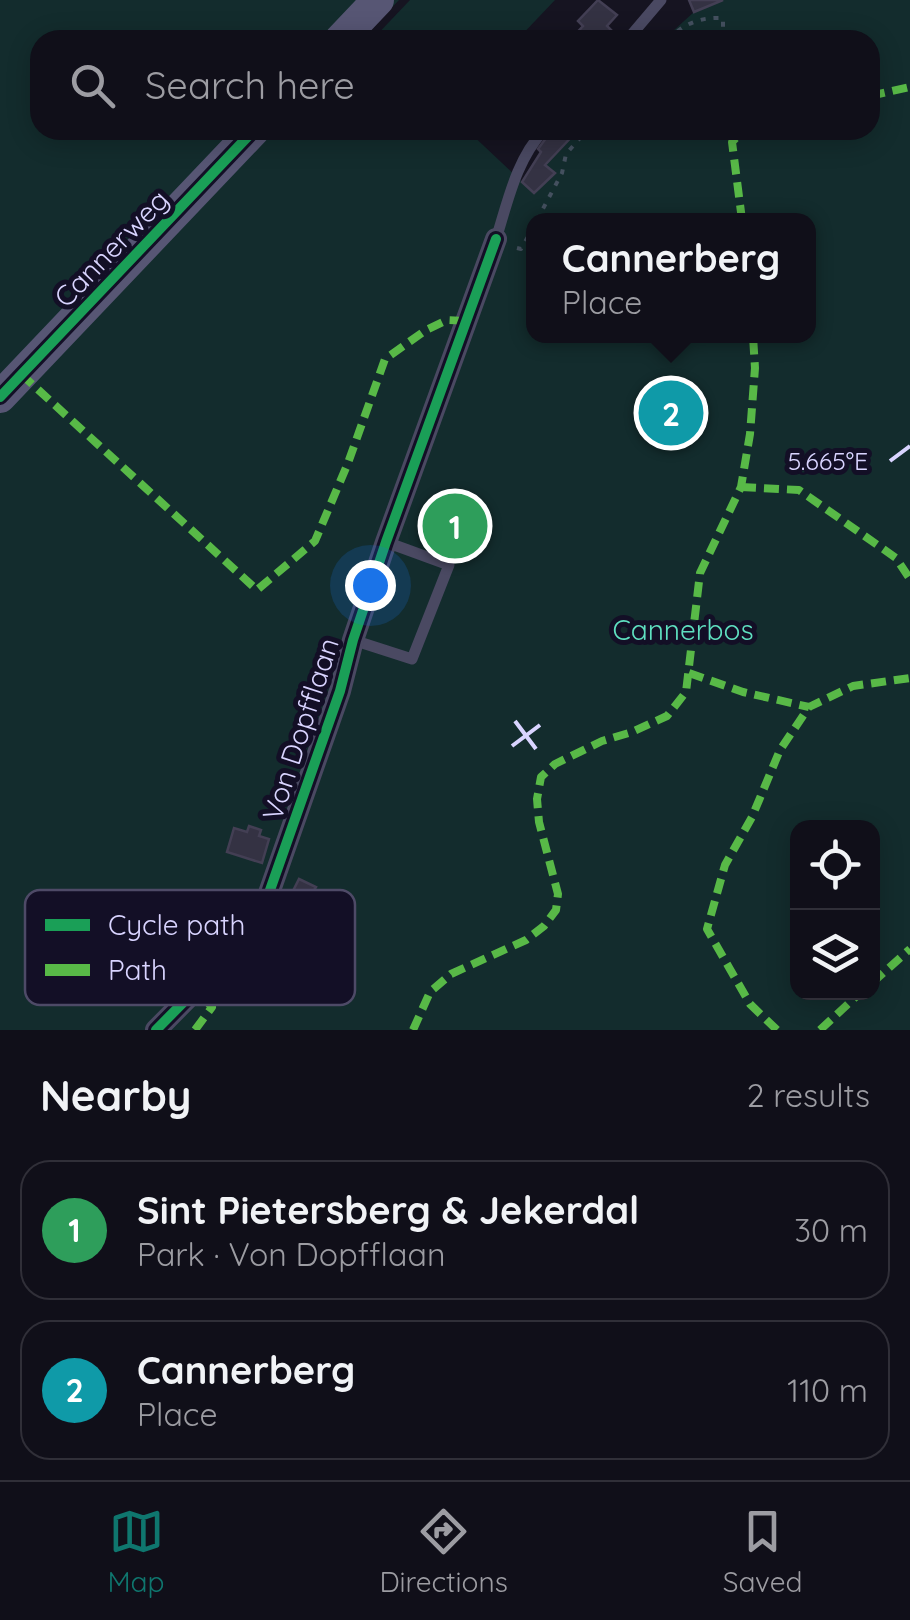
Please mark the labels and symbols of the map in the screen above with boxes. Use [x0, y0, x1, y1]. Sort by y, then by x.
street label: Cannerweg [46, 182, 176, 314]
pin: 2 [638, 376, 704, 450]
text: 5.665°E [788, 445, 868, 476]
pin: 1 [422, 488, 488, 564]
your location [345, 560, 396, 611]
park label: Cannerbos [612, 612, 754, 647]
street label: Von Dopfflaan [254, 633, 346, 825]
legend [25, 890, 355, 1005]
text: Cycle path [108, 907, 246, 942]
text: Path [108, 952, 167, 987]

